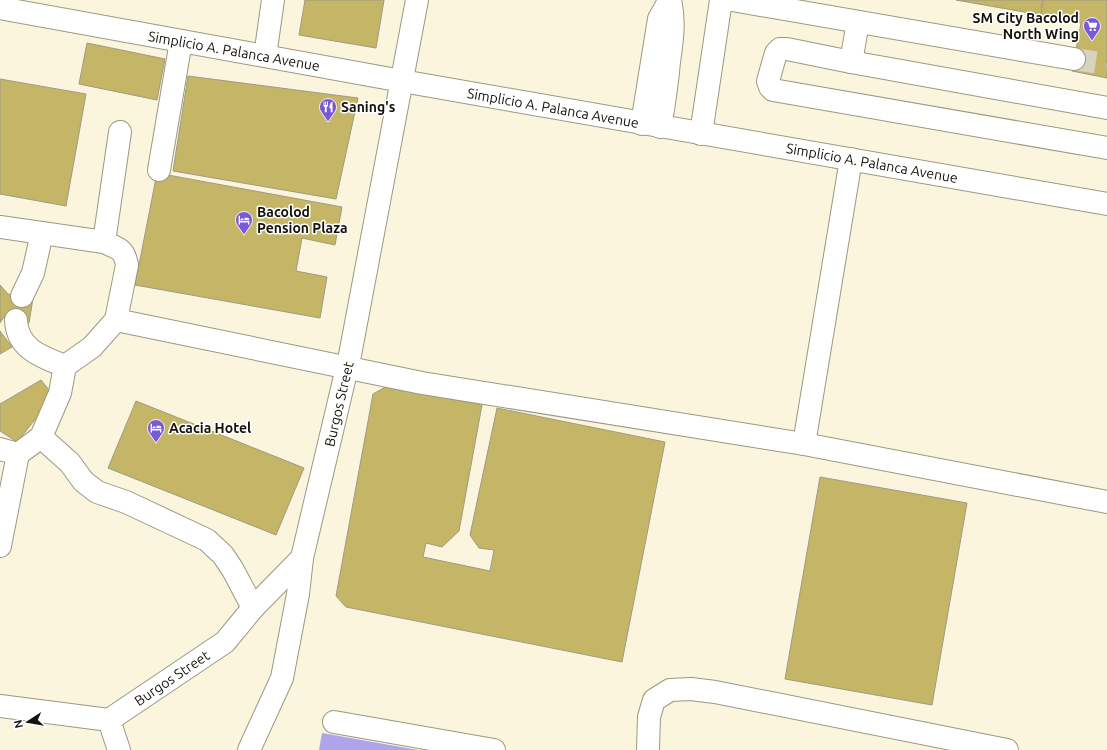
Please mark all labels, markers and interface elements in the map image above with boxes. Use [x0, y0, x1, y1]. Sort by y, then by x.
place label: SM City Bacolod North Wing [973, 10, 1079, 42]
supermarket icon: SM City Bacolod North Wing [1082, 16, 1102, 41]
street label: Simplicio A. Palanca Avenue [147, 28, 321, 74]
street label: Simplicio A. Palanca Avenue [466, 85, 640, 131]
restaurant icon: Saning's [318, 97, 338, 122]
place label: Saning's [341, 99, 396, 115]
street label: Simplicio A. Palanca Avenue [785, 140, 959, 186]
place label: Bacolod Pension Plaza [257, 204, 348, 236]
hotel icon: Bacolod Pension Plaza [234, 210, 254, 235]
street label: Burgos Street [321, 359, 357, 448]
hotel icon: Acacia Hotel [146, 418, 166, 443]
place label: Acacia Hotel [169, 420, 251, 436]
street label: Burgos Street [132, 647, 213, 709]
north arrow [8, 702, 48, 742]
text: N [11, 719, 25, 729]

